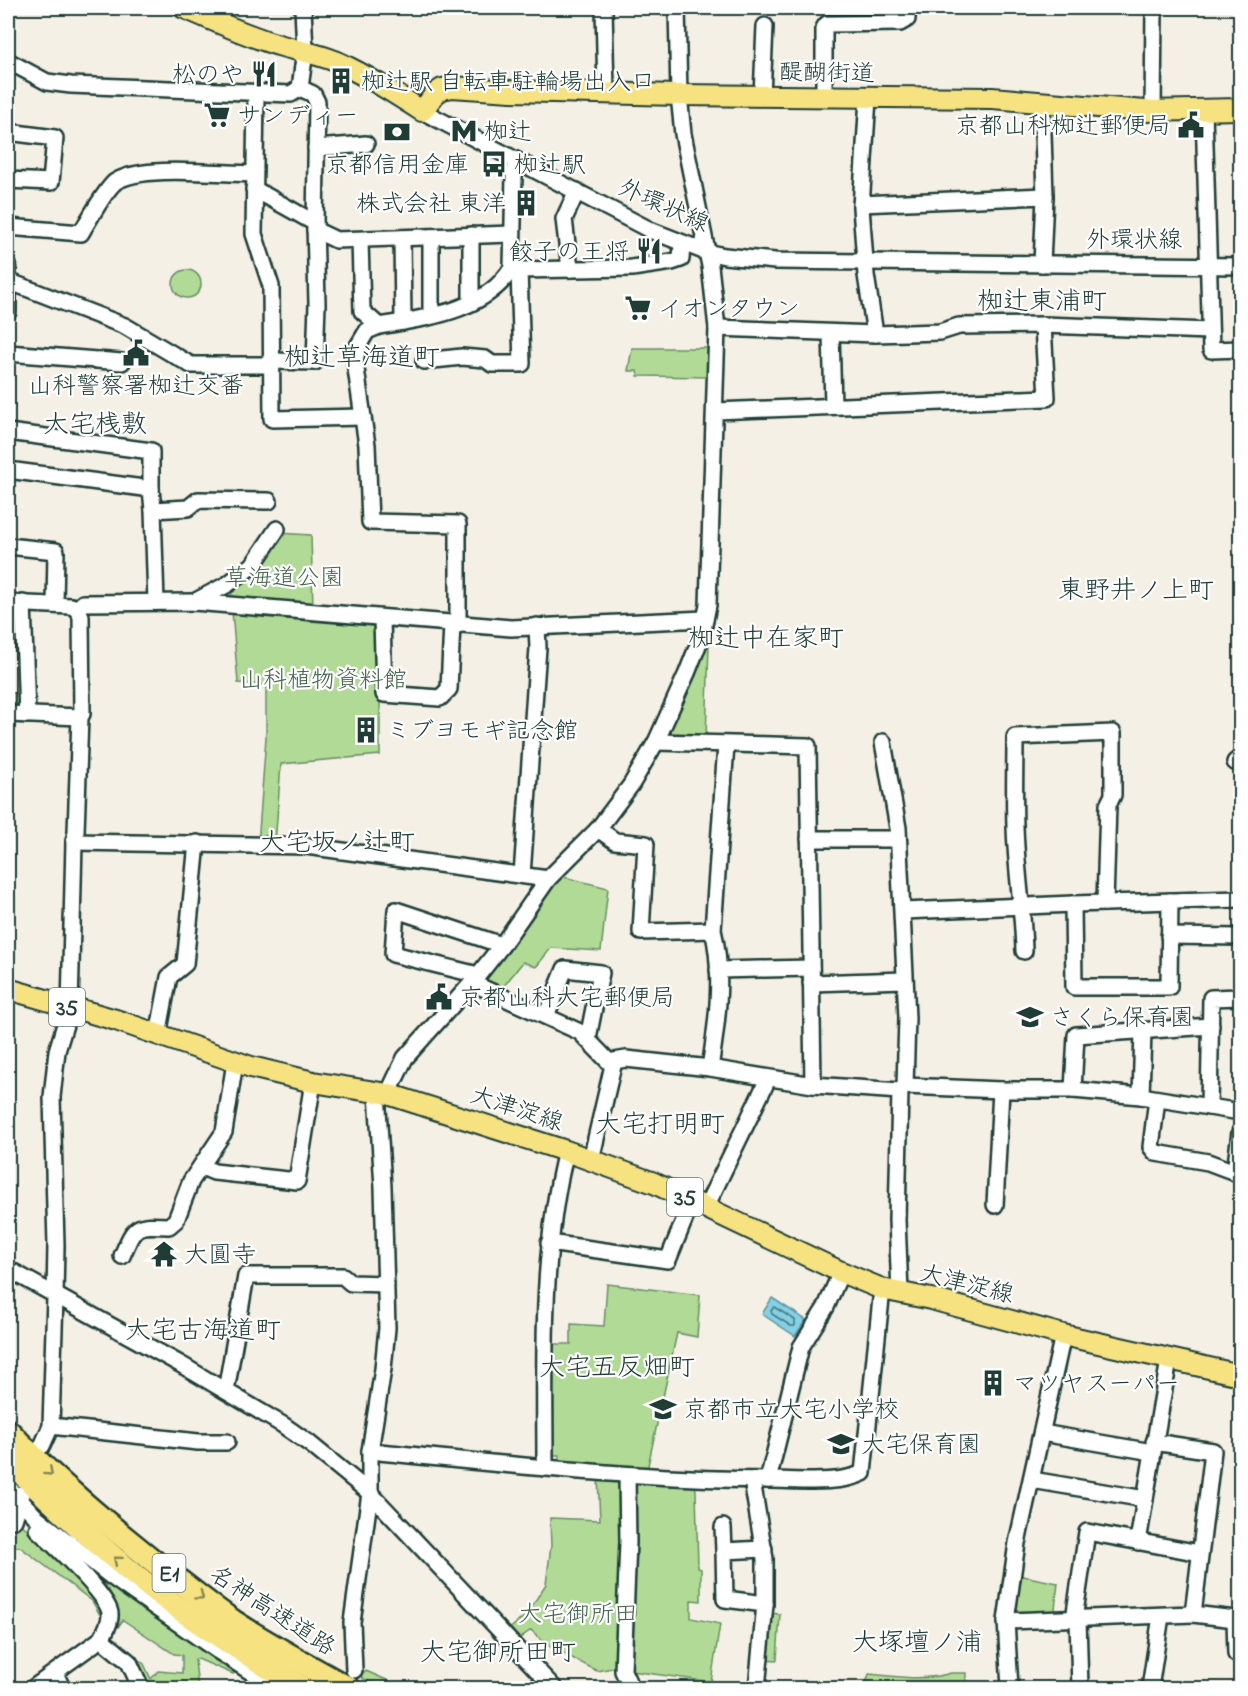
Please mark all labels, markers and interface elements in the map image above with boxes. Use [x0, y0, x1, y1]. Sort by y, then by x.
street label: 醍醐街道 [779, 56, 875, 93]
place label: 松のや [172, 59, 244, 94]
restaurant icon: 松のや [249, 59, 279, 89]
building icon: 椥辻駅 自転車駐輪場出入口 [326, 66, 356, 96]
place label: 椥辻駅 自転車駐輪場出入口 [361, 66, 655, 101]
supermarket icon: サンディー [202, 100, 232, 130]
place label: サンディー [237, 100, 358, 135]
place label: 京都山科椥辻郵便局 [955, 110, 1171, 145]
public building icon: 京都山科椥辻郵便局 [1176, 110, 1206, 140]
metro station icon: 椥辻 [449, 116, 479, 146]
place label: 椥辻 [484, 116, 532, 151]
bank icon: 京都信用金庫 [382, 117, 412, 147]
place label: 京都信用金庫 [325, 149, 469, 184]
bus stop icon: 椥辻駅 [479, 149, 509, 179]
place label: 椥辻駅 [514, 149, 586, 184]
street label: 外環状線 [612, 172, 714, 243]
place label: 株式会社 東洋 [356, 188, 506, 223]
building icon: 株式会社 東洋 [511, 188, 541, 218]
street label: 外環状線 [1086, 224, 1182, 259]
place label: 餃子の王将 [509, 236, 629, 271]
restaurant icon: 餃子の王将 [634, 236, 664, 266]
district label: 椥辻東浦町 [977, 284, 1107, 322]
supermarket icon: イオンタウン [623, 293, 653, 323]
place label: イオンタウン [658, 293, 800, 328]
public building icon: 山科警察署椥辻交番 [121, 338, 151, 368]
district label: 椥辻草海道町 [284, 340, 440, 378]
place label: 山科警察署椥辻交番 [28, 370, 244, 405]
district label: 大宅桟敷 [43, 407, 147, 445]
park label: 草海道公園 [224, 562, 344, 597]
district label: 東野井ノ上町 [1058, 573, 1214, 611]
district label: 椥辻中在家町 [688, 621, 844, 659]
park label: 山科植物資料館 [239, 664, 407, 699]
building icon: ミブヨモギ記念館 [351, 715, 381, 745]
place label: ミブヨモギ記念館 [386, 715, 578, 750]
district label: 大宅坂ノ辻町 [259, 825, 415, 863]
public building icon: 京都山科大宅郵便局 [424, 982, 454, 1012]
place label: 京都山科大宅郵便局 [459, 982, 675, 1017]
road number: 35 [49, 988, 85, 1026]
school or university icon: さくら保育園 [1015, 1002, 1045, 1032]
place label: さくら保育園 [1050, 1002, 1194, 1037]
street label: 大津淀線 [465, 1079, 567, 1142]
district label: 大宅打明町 [595, 1107, 725, 1145]
road number: 35 [667, 1178, 703, 1216]
temple icon: 大圓寺 [149, 1239, 179, 1269]
place label: 大圓寺 [184, 1239, 256, 1274]
street label: 大津淀線 [916, 1257, 1017, 1314]
district label: 大宅古海道町 [125, 1313, 281, 1351]
district label: 大宅五反畑町 [539, 1350, 695, 1388]
building icon: マツヤスーパー [978, 1368, 1008, 1398]
place label: マツヤスーパー [1013, 1368, 1180, 1403]
school or university icon: 京都市立大宅小学校 [648, 1394, 678, 1424]
place label: 京都市立大宅小学校 [683, 1394, 899, 1429]
school or university icon: 大宅保育園 [826, 1429, 856, 1459]
place label: 大宅保育園 [861, 1429, 981, 1464]
one-way arrow [42, 1465, 53, 1476]
road number: E1 [152, 1554, 186, 1592]
one-way arrow [113, 1556, 124, 1567]
street label: 名神高速道路 [202, 1558, 342, 1666]
one-way arrow [193, 1589, 204, 1600]
park label: 大宅御所田 [518, 1598, 638, 1633]
district label: 大塚壇ノ浦 [852, 1625, 982, 1663]
district label: 大宅御所田町 [420, 1635, 576, 1673]

